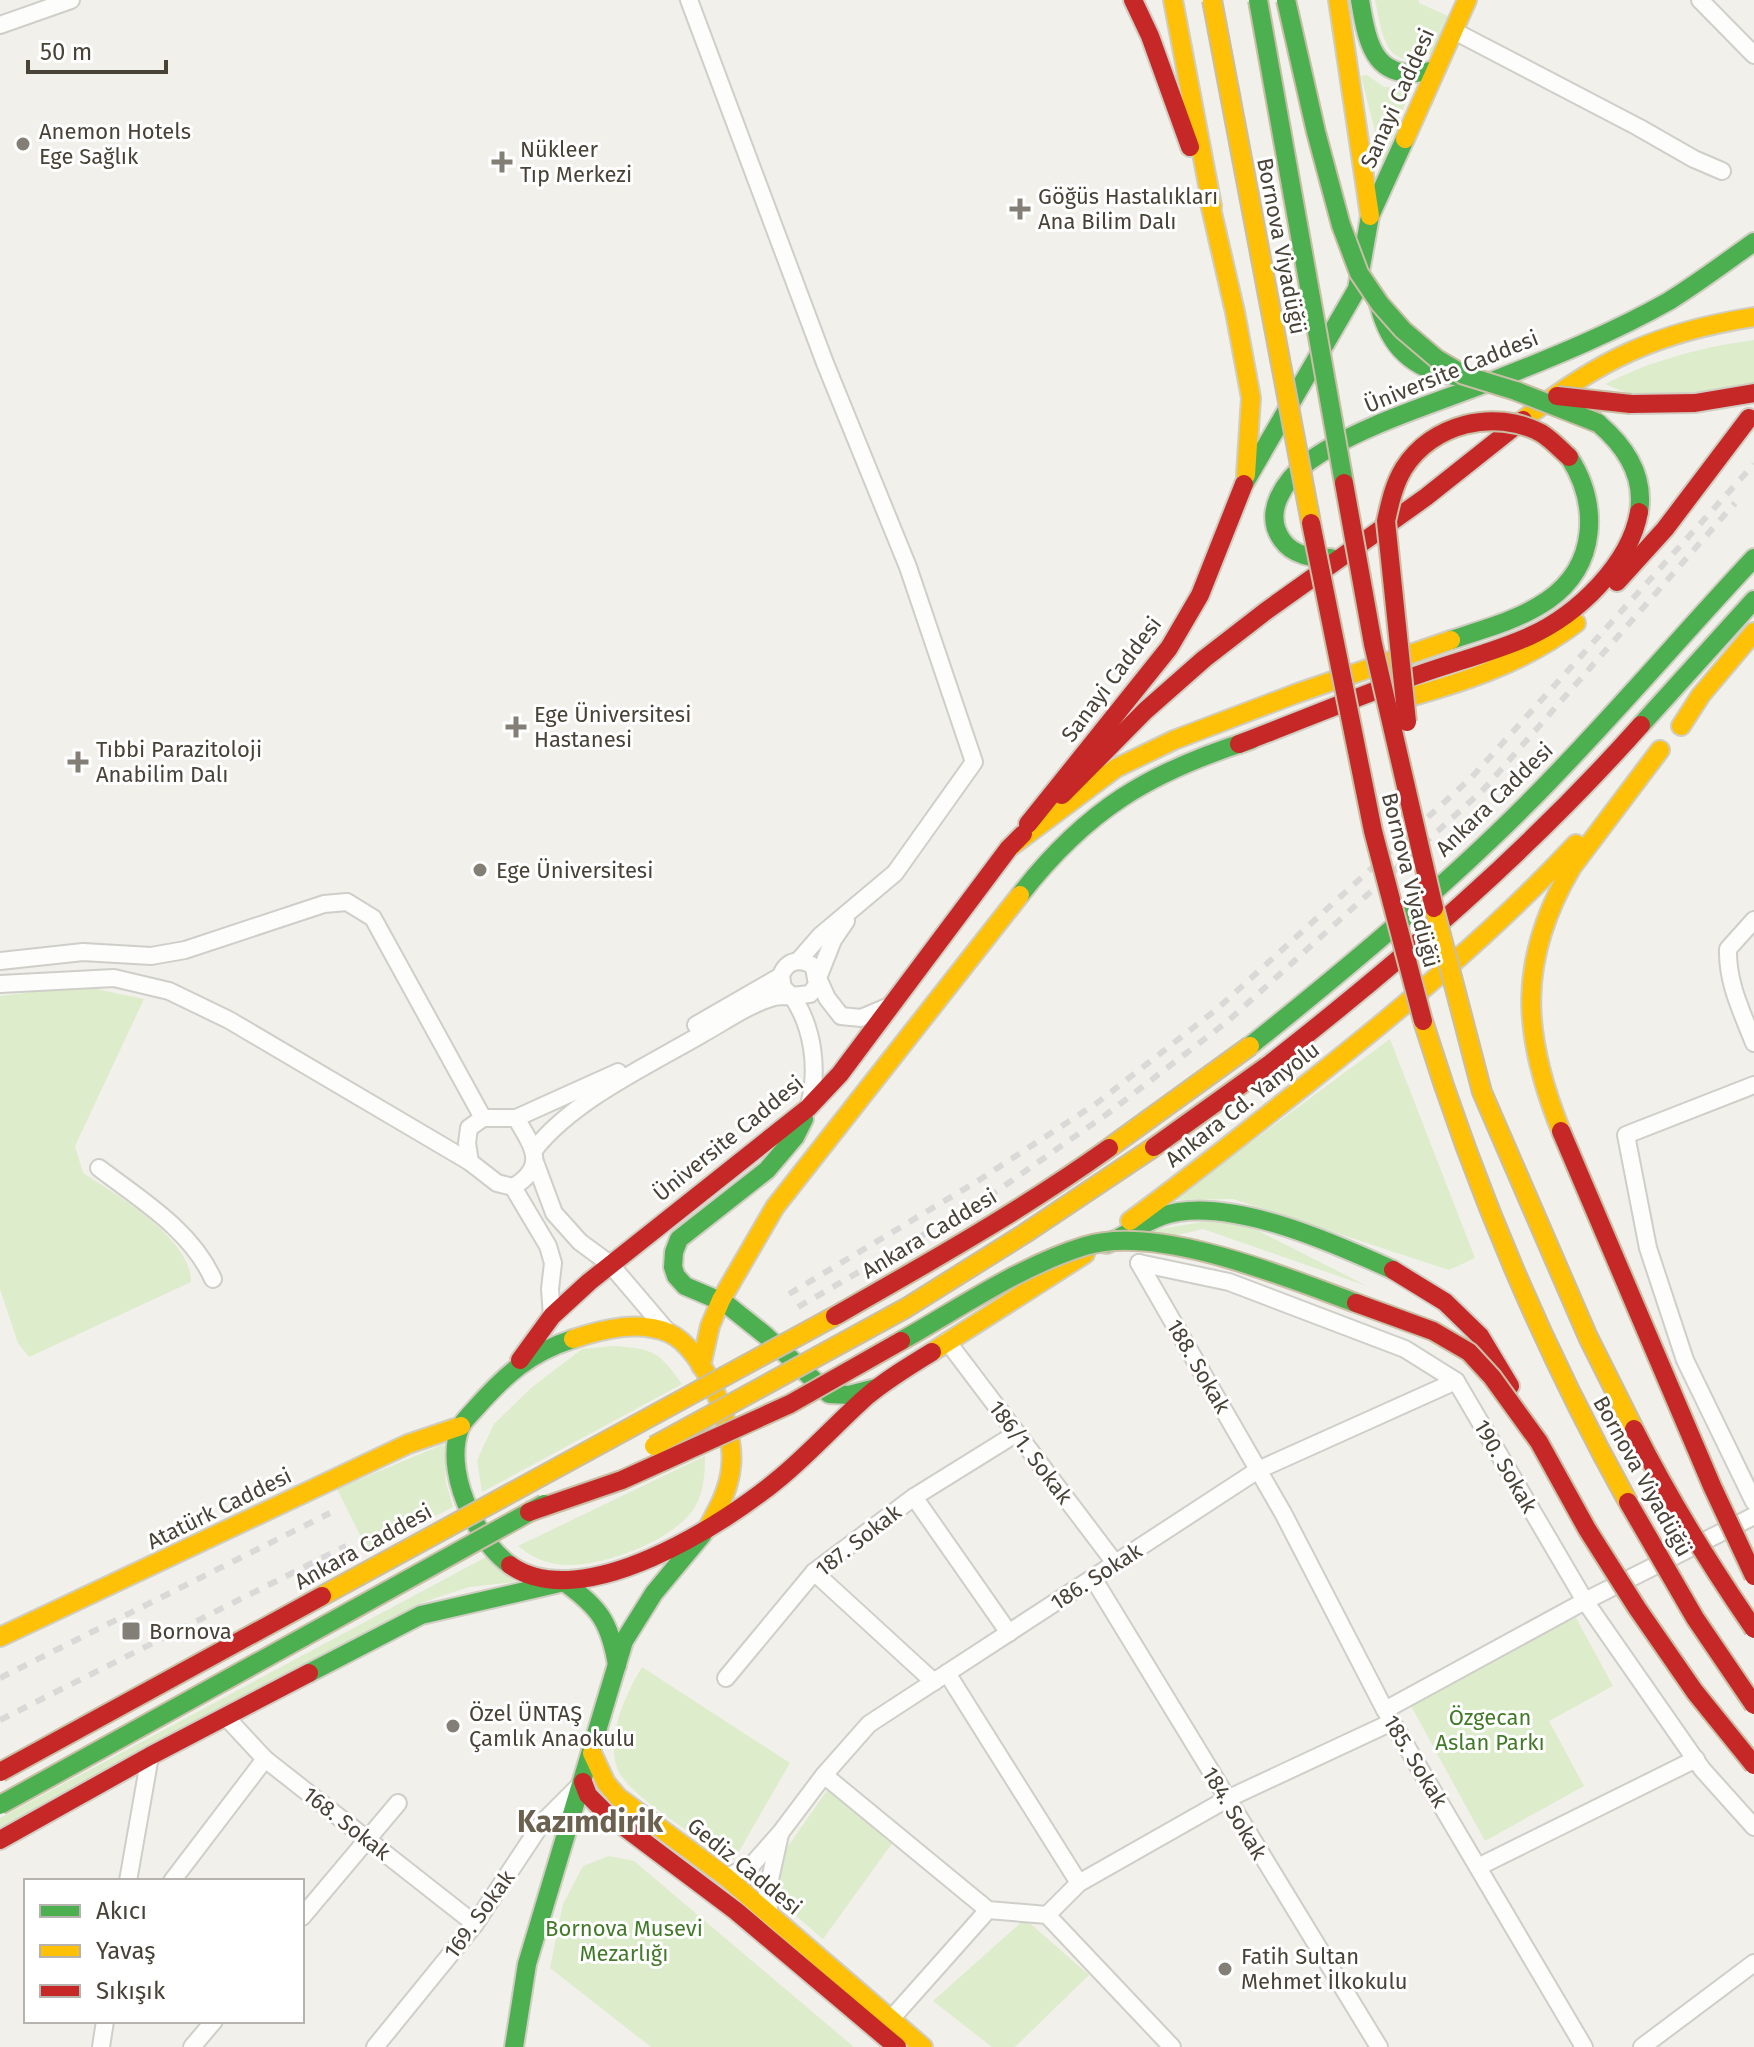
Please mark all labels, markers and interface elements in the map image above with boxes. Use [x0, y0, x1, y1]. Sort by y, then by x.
scale bar [28, 24, 166, 74]
street label: Sanayi Caddesi [1355, 24, 1440, 172]
text: 50 m [40, 38, 92, 66]
place label: Anemon Hotels Ege Sağlık [39, 118, 191, 170]
marker: Anemon Hotels Ege Sağlık [14, 135, 32, 153]
place label: Nükleer Tıp Merkezi [520, 136, 632, 188]
marker: Nükleer Tıp Merkezi [491, 151, 513, 173]
street label: Bornova Viyadüğü [1251, 155, 1312, 337]
place label: Göğüs Hastalıkları Ana Bilim Dalı [1038, 183, 1218, 235]
marker: Göğüs Hastalıkları Ana Bilim Dalı [1009, 198, 1031, 220]
street label: Üniversite Caddesi [1360, 324, 1542, 419]
street label: Sanayi Caddesi [1055, 611, 1167, 747]
place label: Ege Üniversitesi Hastanesi [534, 701, 691, 753]
marker: Ege Üniversitesi Hastanesi [505, 716, 527, 738]
place label: Tıbbi Parazitoloji Anabilim Dalı [96, 736, 262, 788]
street label: Ankara Caddesi [1430, 737, 1559, 862]
marker: Tıbbi Parazitoloji Anabilim Dalı [67, 751, 89, 773]
street label: Bornova Viyadüğü [1376, 790, 1445, 970]
place label: Ege Üniversitesi [496, 857, 653, 884]
marker: Ege Üniversitesi [471, 861, 489, 879]
street label: Ankara Cd. Yanyolu [1160, 1036, 1325, 1173]
street label: Üniversite Caddesi [648, 1070, 809, 1207]
street label: Ankara Caddesi [857, 1183, 1002, 1284]
street label: 188. Sokak [1161, 1315, 1237, 1419]
street label: Bornova Viyadüğü [1587, 1391, 1698, 1561]
street label: 186/1. Sokak [983, 1395, 1079, 1510]
street label: 190. Sokak [1468, 1415, 1543, 1518]
street label: Atatürk Caddesi [143, 1462, 296, 1555]
street label: Ankara Caddesi [290, 1498, 437, 1595]
street label: 187. Sokak [810, 1498, 907, 1582]
street label: 186. Sokak [1046, 1537, 1148, 1616]
place label: Bornova [149, 1618, 232, 1645]
marker: Bornova [120, 1620, 142, 1642]
place label: Özel ÜNTAŞ Çamlık Anaokulu [469, 1700, 635, 1753]
park label: Özgecan Aslan Parkı [1435, 1704, 1545, 1756]
street label: 185. Sokak [1378, 1710, 1454, 1813]
marker: Özel ÜNTAŞ Çamlık Anaokulu [444, 1717, 462, 1735]
street label: 184. Sokak [1196, 1762, 1273, 1865]
street label: 168. Sokak [298, 1781, 396, 1866]
district label: Kazımdirik [517, 1804, 664, 1840]
street label: Gediz Caddesi [682, 1812, 807, 1921]
street label: 169. Sokak [438, 1864, 521, 1964]
legend [24, 1879, 304, 2023]
text: Akıcı [96, 1897, 147, 1925]
park label: Bornova Musevi Mezarlığı [545, 1915, 703, 1967]
text: Yavaş [96, 1937, 155, 1965]
place label: Fatih Sultan Mehmet İlkokulu [1241, 1943, 1408, 1995]
marker: Fatih Sultan Mehmet İlkokulu [1216, 1960, 1234, 1978]
text: Sıkışık [96, 1977, 166, 2005]

